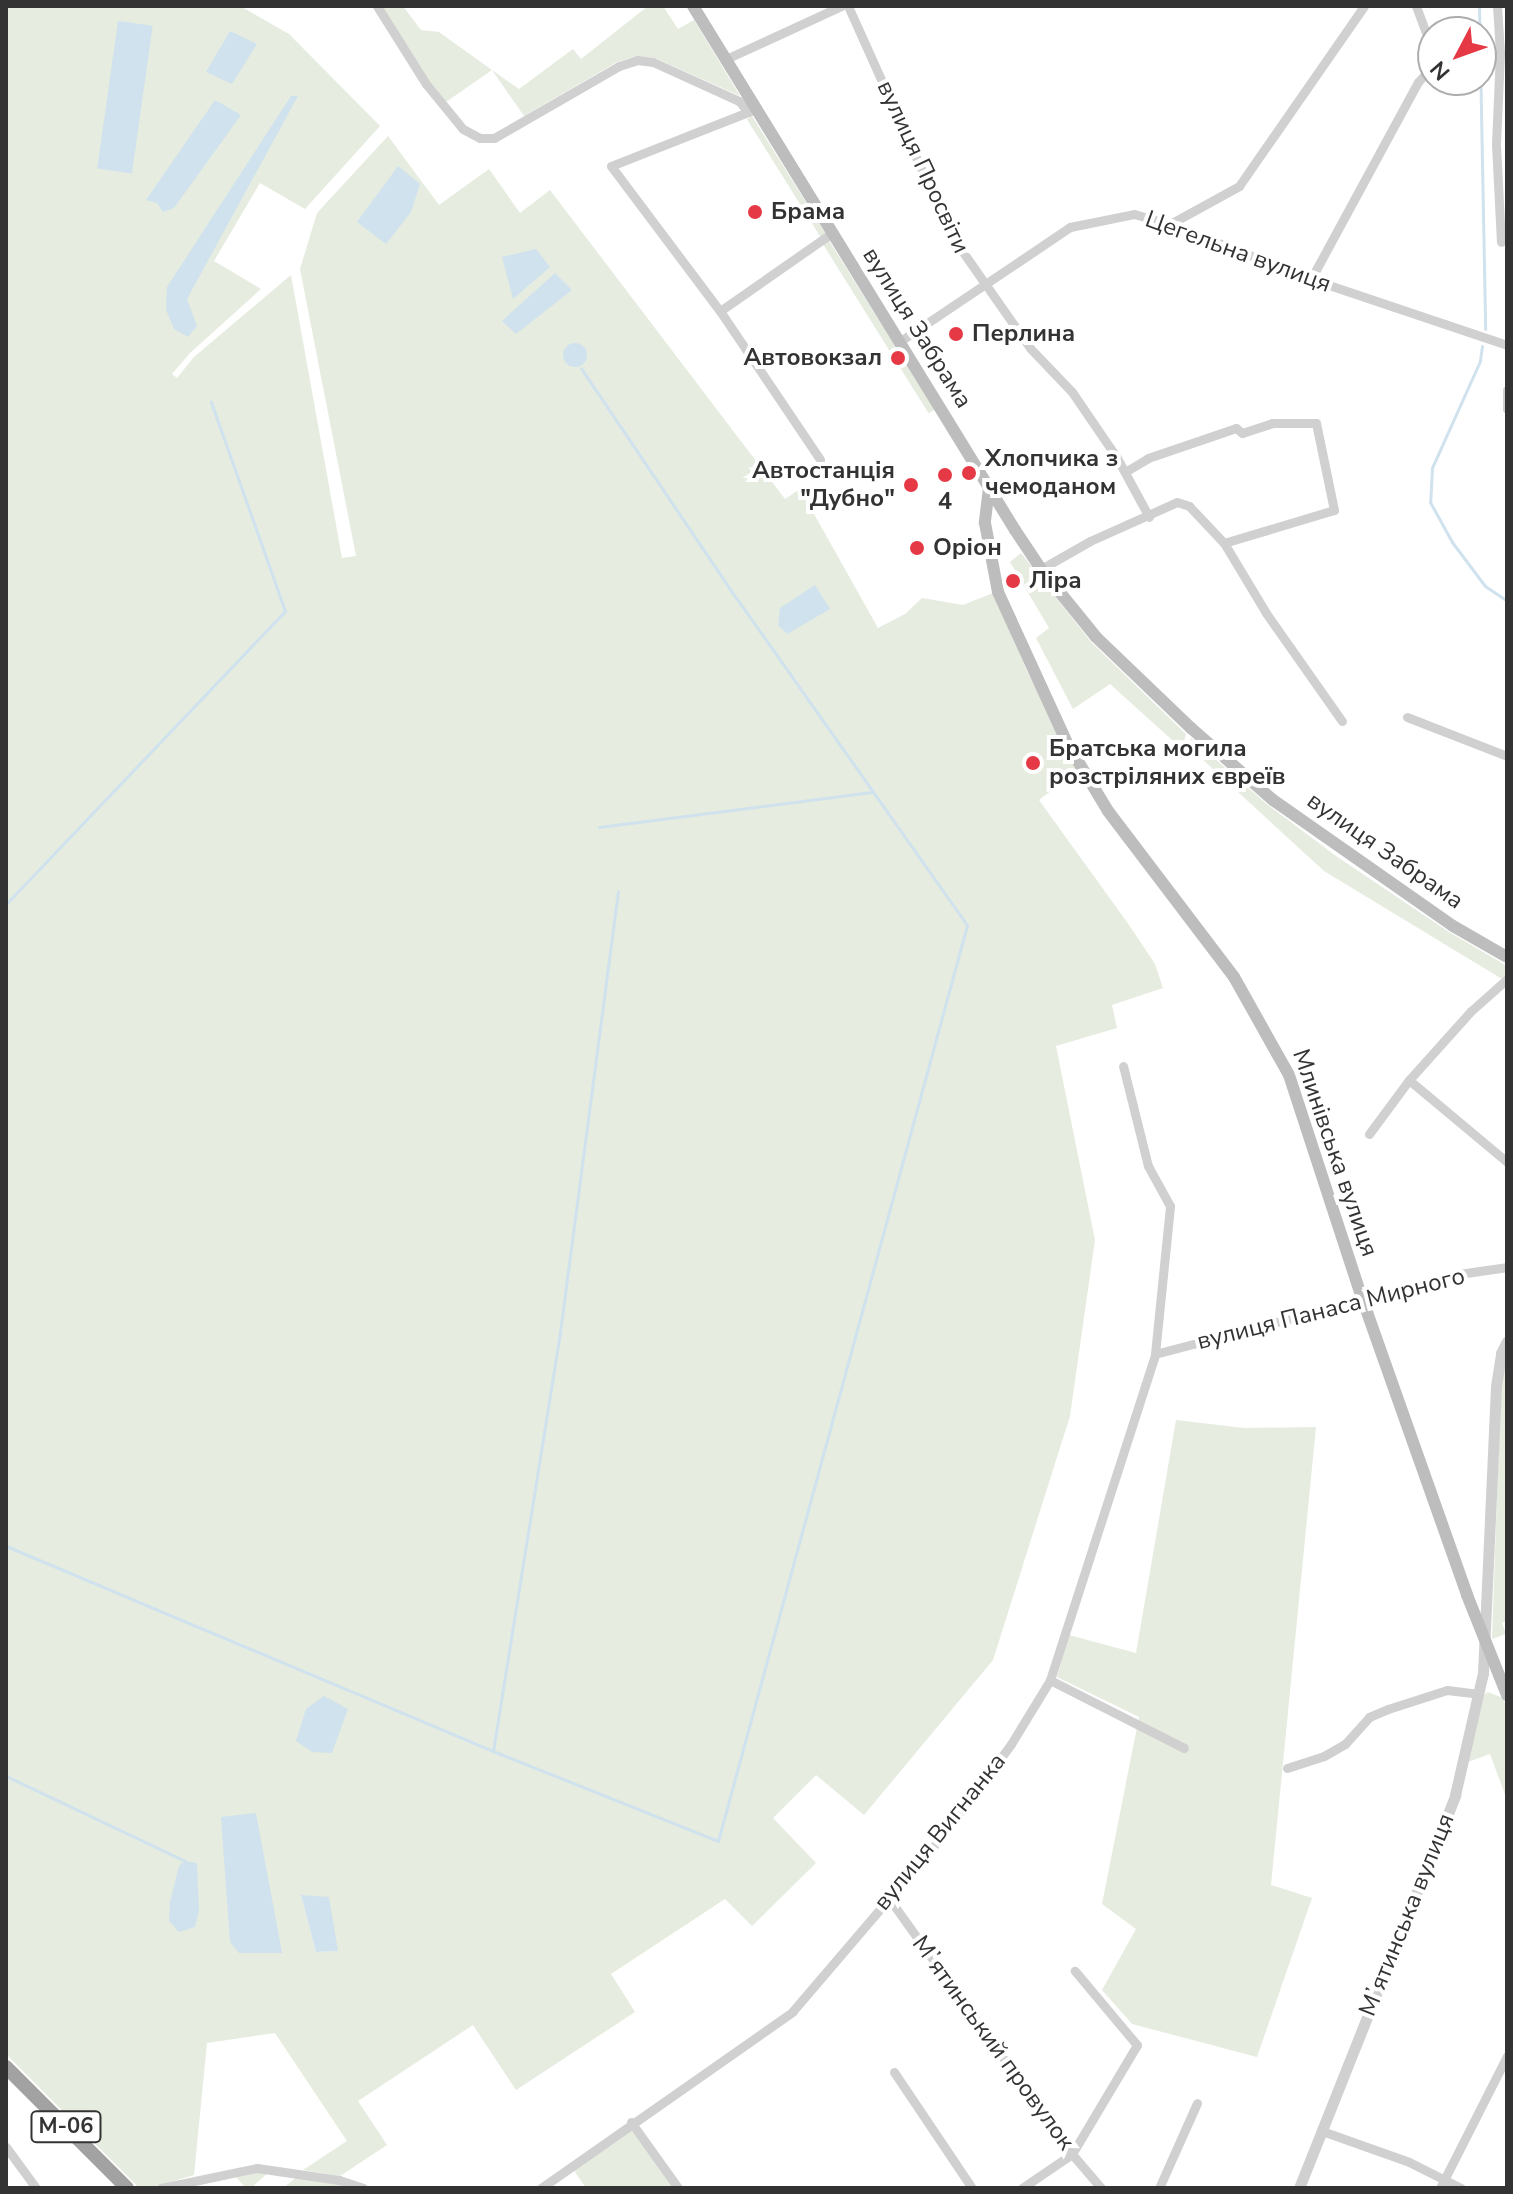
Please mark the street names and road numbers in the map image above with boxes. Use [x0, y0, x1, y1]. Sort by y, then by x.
street label: вулиця Просвіти [870, 76, 976, 258]
street label: Цегельна вулиця [1141, 205, 1335, 299]
street label: вулиця Забрама [856, 242, 978, 414]
street label: вулиця Забрама [1301, 786, 1469, 916]
street label: Млинівська вулиця [1286, 1046, 1384, 1260]
street label: вулиця Панаса Мирного [1194, 1262, 1468, 1356]
street label: вулиця Вигнанка [868, 1748, 1012, 1916]
street label: Мʼятинська вулиця [1353, 1809, 1461, 2021]
street label: Мʼятинський провулок [906, 1930, 1080, 2156]
road number: М-06 [30, 2109, 102, 2145]

